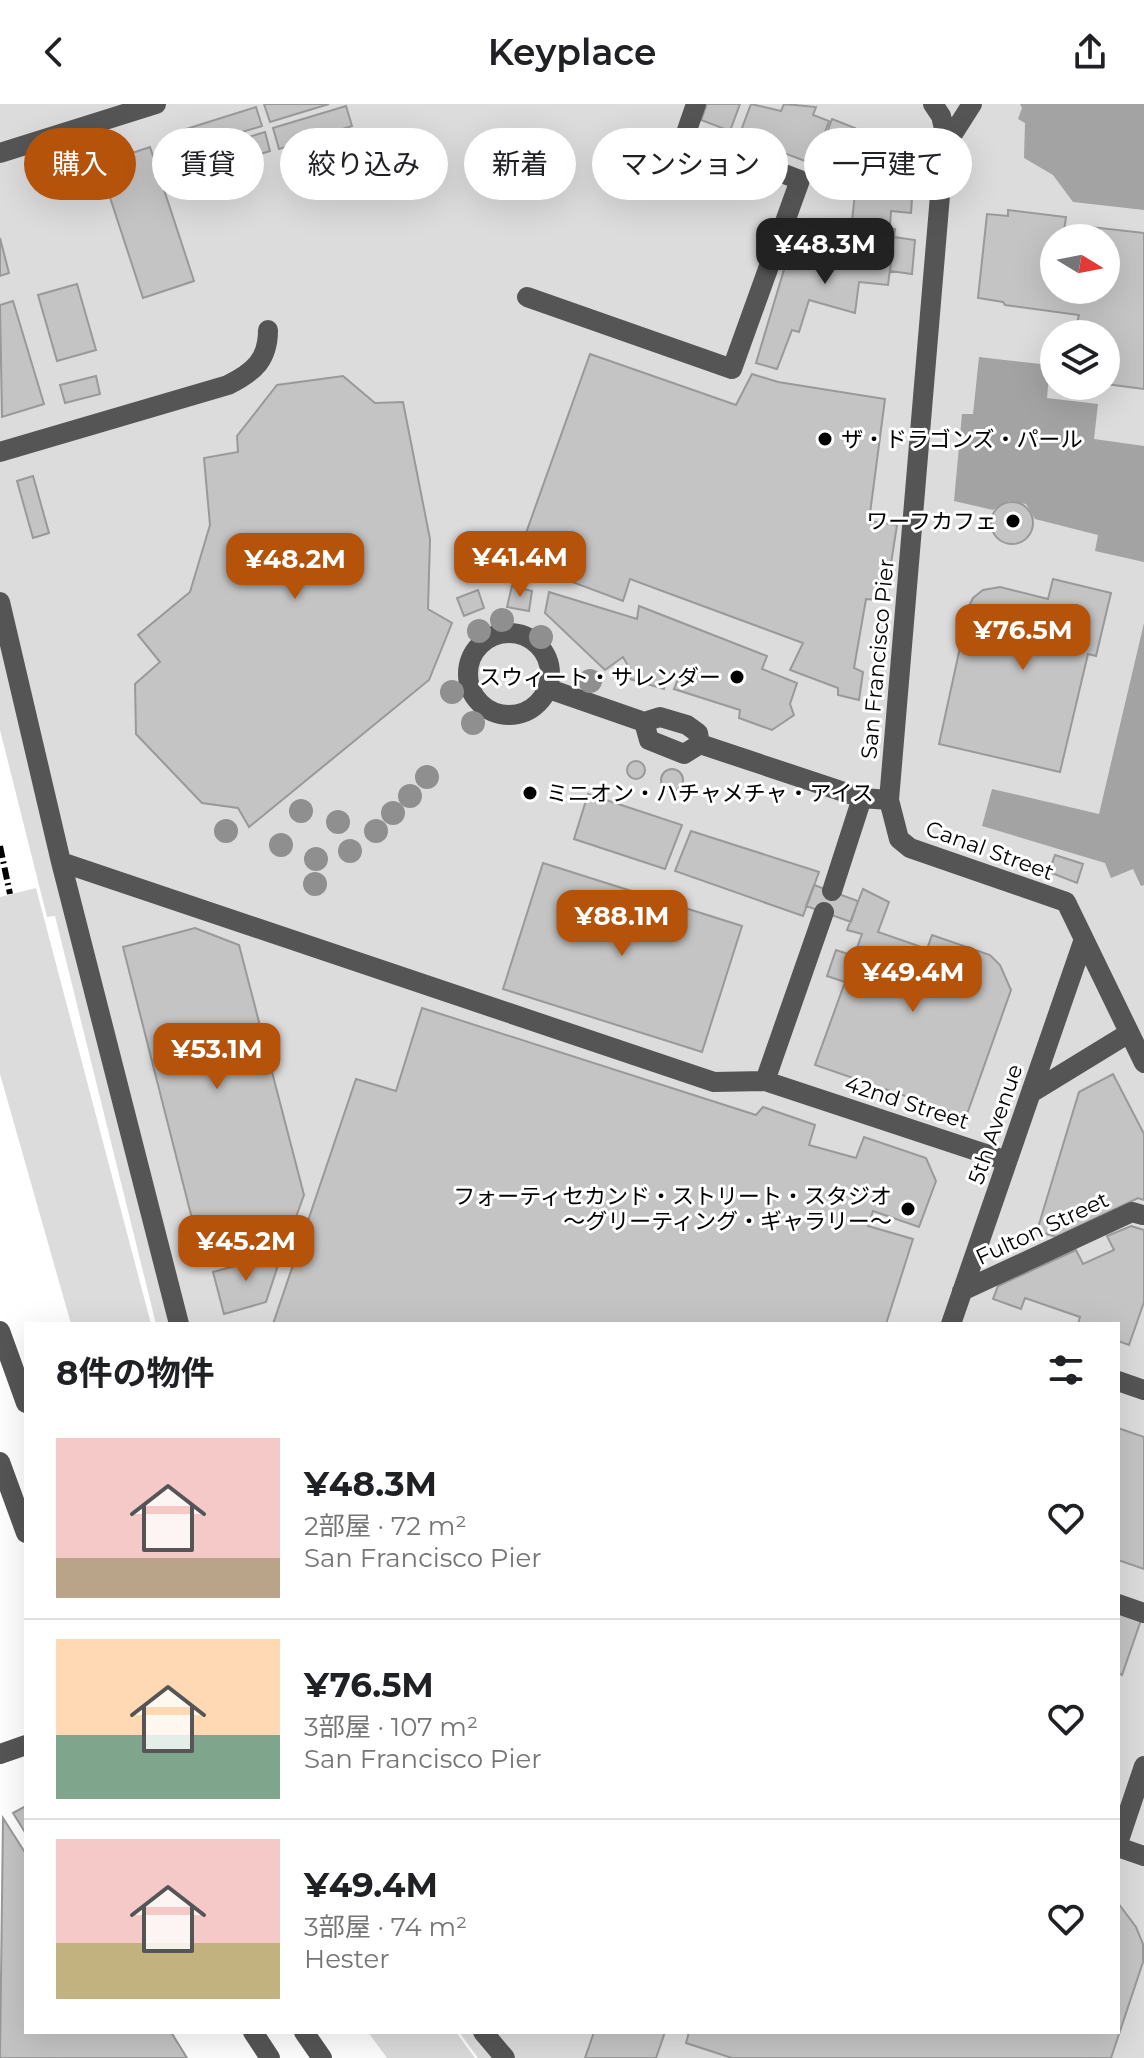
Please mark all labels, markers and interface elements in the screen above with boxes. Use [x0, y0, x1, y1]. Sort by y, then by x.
icon: back [32, 30, 76, 74]
text: Keyplace [488, 30, 656, 74]
icon: share [1068, 30, 1112, 74]
chip: 購入 [24, 128, 136, 200]
chip: 賃貸 [152, 128, 264, 200]
chip: 絞り込み [280, 128, 448, 200]
chip: 新着 [464, 128, 576, 200]
chip: マンション [592, 128, 788, 200]
chip: 一戸建て [804, 128, 972, 200]
pin: ¥48.3M [760, 218, 890, 286]
north arrow [1040, 224, 1120, 304]
map controls [1040, 224, 1120, 400]
text: ¥48.3M [774, 228, 876, 260]
button: layers [1040, 320, 1120, 400]
place label: ザ・ドラゴンズ・パール [841, 426, 1083, 453]
marker: ザ・ドラゴンズ・パール [816, 430, 834, 448]
place label: ワーフカフェ [866, 508, 997, 535]
marker: ワーフカフェ [1004, 512, 1022, 530]
pin: ¥41.4M [455, 531, 585, 599]
pin: ¥48.2M [230, 533, 360, 601]
text: ¥41.4M [472, 541, 568, 573]
text: ¥48.2M [244, 543, 346, 575]
street label: San Francisco Pier [855, 558, 900, 760]
pin: ¥76.5M [958, 604, 1088, 672]
text: ¥76.5M [973, 614, 1073, 646]
place label: スウィート・サレンダー [479, 664, 721, 691]
marker: スウィート・サレンダー [728, 668, 746, 686]
place label: ミニオン・ハチャメチャ・アイス [546, 780, 874, 807]
marker: ミニオン・ハチャメチャ・アイス [521, 784, 539, 802]
street label: Canal Street [922, 815, 1058, 886]
pin: ¥88.1M [557, 890, 687, 958]
text: ¥88.1M [575, 900, 669, 932]
pin: ¥49.4M [848, 946, 978, 1014]
text: ¥49.4M [862, 956, 964, 988]
pin: ¥53.1M [152, 1023, 282, 1091]
text: ¥53.1M [171, 1033, 263, 1065]
street label: 5th Avenue [962, 1061, 1029, 1188]
street label: 42nd Street [841, 1070, 972, 1135]
place label: フォーティセカンド・ストリート・スタジオ ～グリーティング・ギャラリー～ [453, 1183, 892, 1235]
street label: Fulton Street [971, 1186, 1113, 1271]
marker: フォーティセカンド・ストリート・スタジオ ～グリーティング・ギャラリー～ [899, 1200, 917, 1218]
pin: ¥45.2M [181, 1215, 311, 1283]
text: ¥45.2M [196, 1225, 296, 1257]
icon: filters [1044, 1348, 1088, 1392]
text: 8件の物件 [56, 1352, 214, 1394]
text: ¥48.3M [304, 1463, 437, 1505]
icon: home [120, 1470, 216, 1566]
icon: heart [1044, 1496, 1088, 1540]
text: 2部屋 · 72 m² [304, 1510, 467, 1542]
text: San Francisco Pier [304, 1542, 542, 1574]
text: ¥76.5M [304, 1664, 434, 1706]
icon: home [120, 1671, 216, 1767]
icon: heart [1044, 1697, 1088, 1741]
text: 3部屋 · 107 m² [304, 1711, 478, 1743]
text: San Francisco Pier [304, 1743, 542, 1775]
text: ¥49.4M [304, 1864, 438, 1906]
icon: home [120, 1871, 216, 1967]
icon: heart [1044, 1897, 1088, 1941]
text: 3部屋 · 74 m² [304, 1911, 467, 1943]
text: Hester [304, 1943, 390, 1975]

